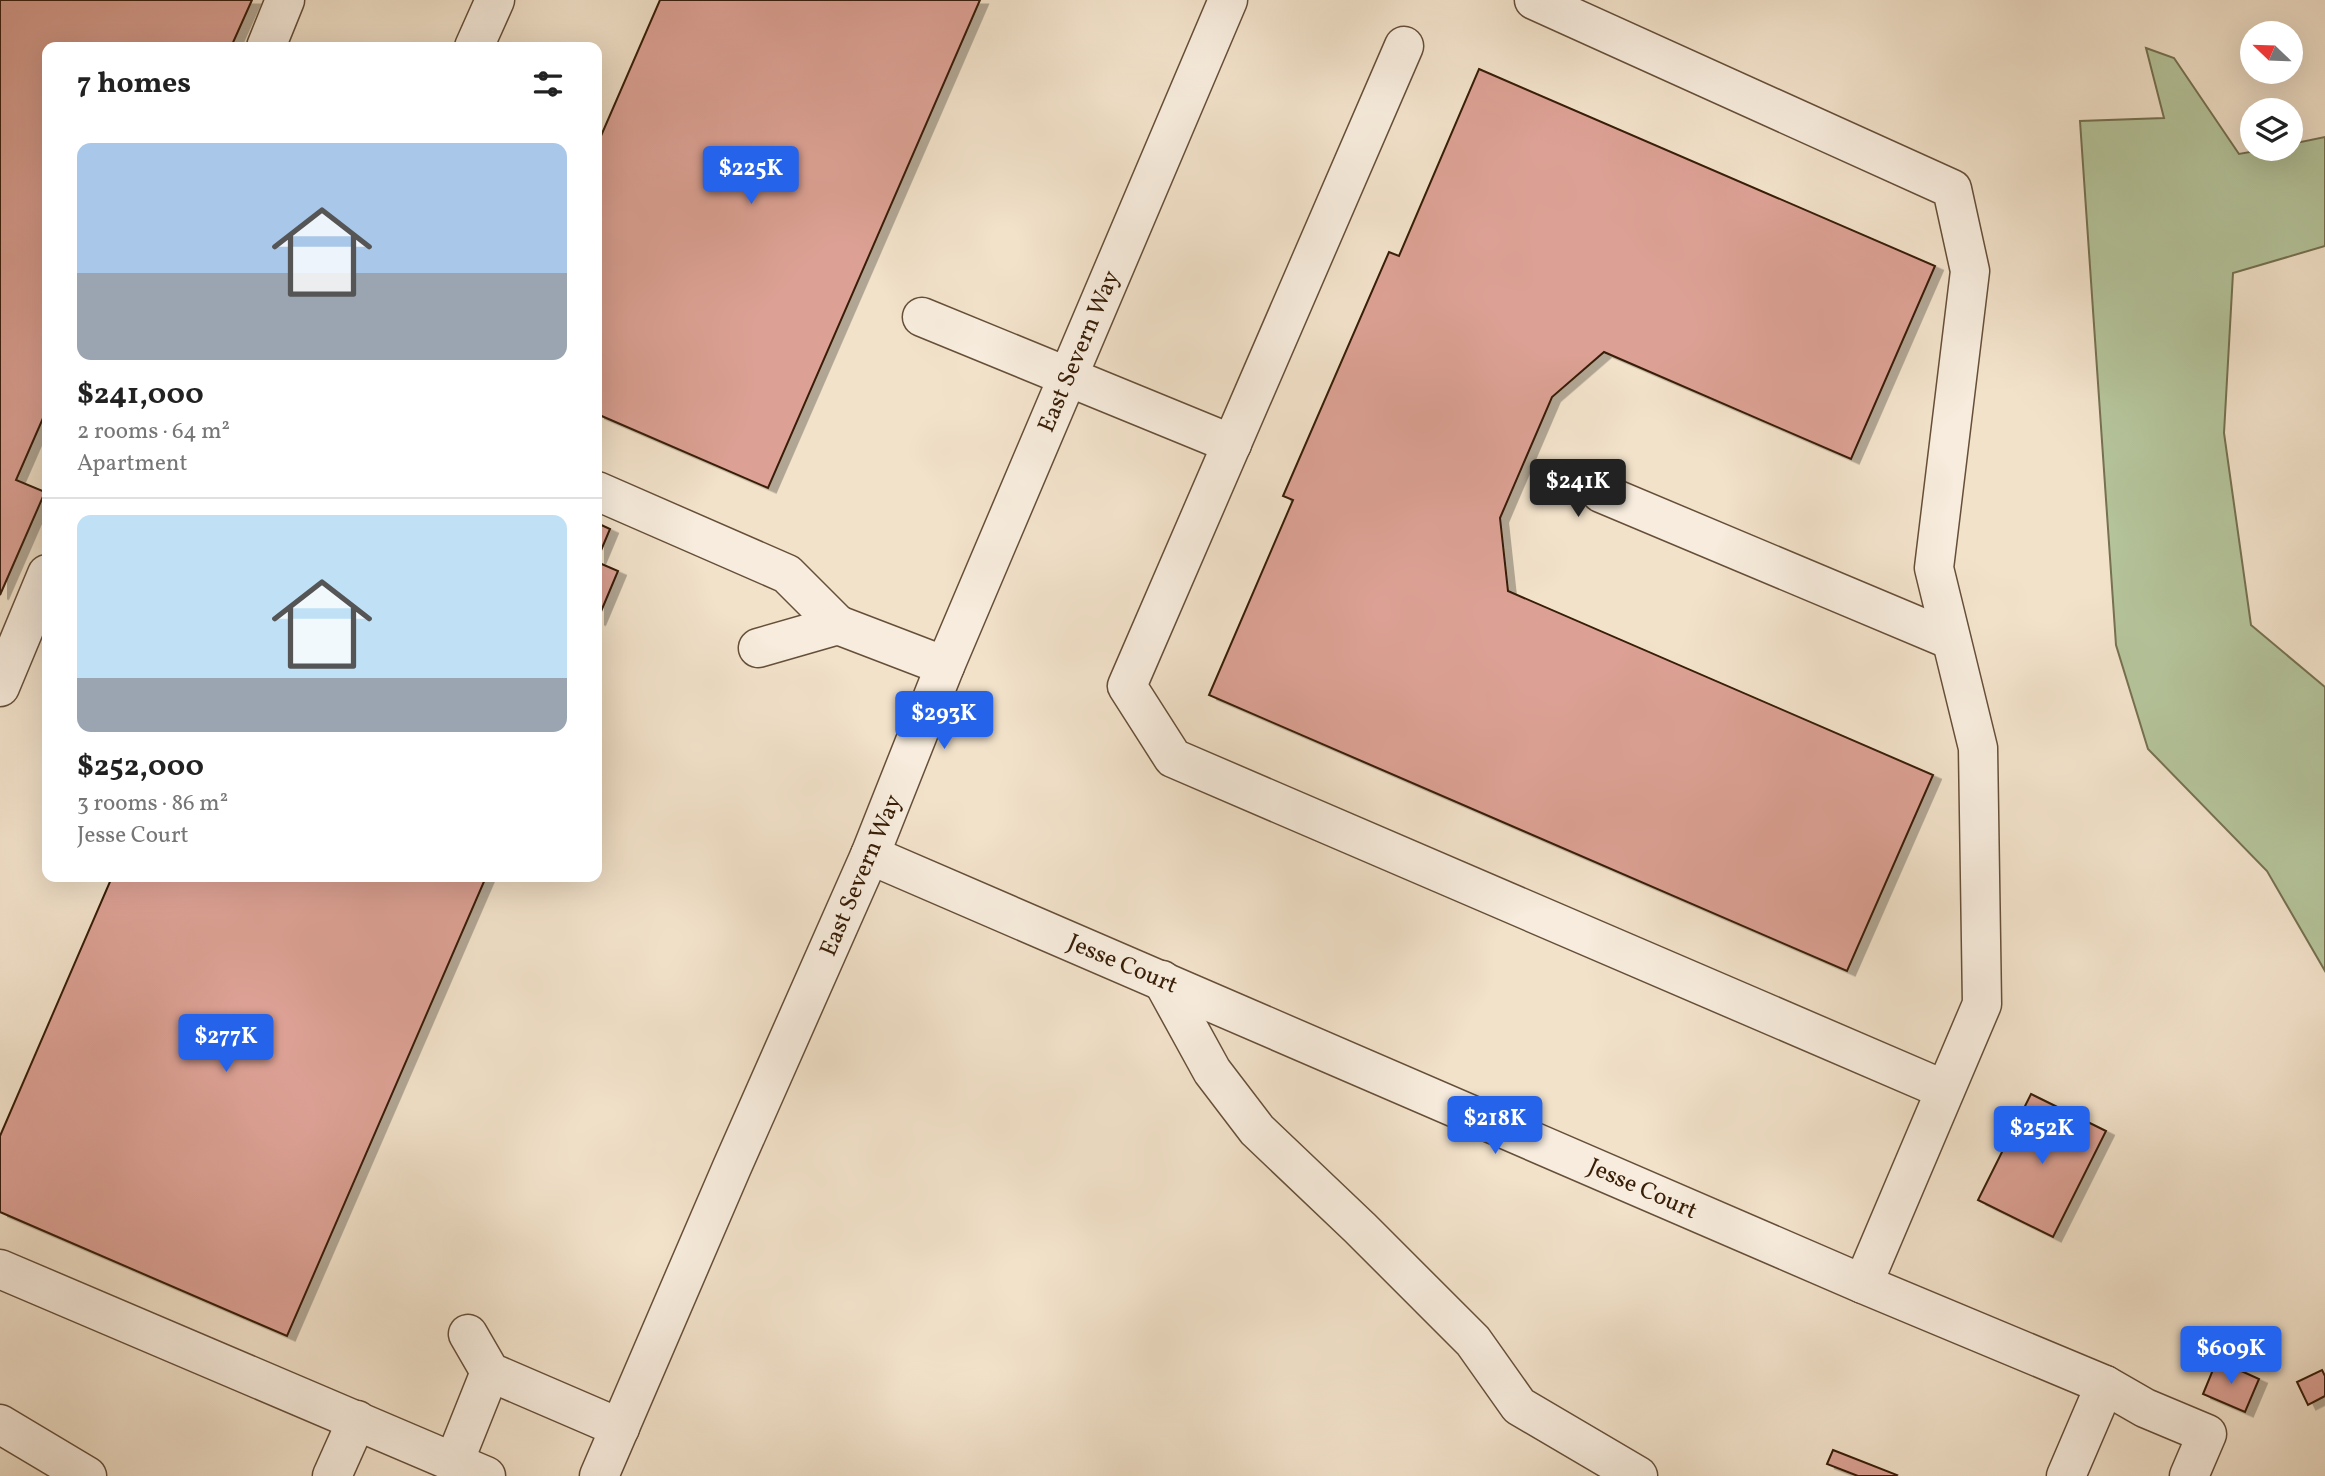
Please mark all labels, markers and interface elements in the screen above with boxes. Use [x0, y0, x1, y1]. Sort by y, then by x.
north arrow [2240, 21, 2303, 84]
map controls [2240, 21, 2303, 161]
text: 7 homes [77, 63, 191, 105]
icon: filters [529, 65, 567, 103]
button: layers [2240, 98, 2303, 161]
pin: $225K [702, 146, 800, 206]
text: $225K [719, 153, 783, 185]
icon: home [259, 189, 385, 315]
street label: East Severn Way [1030, 265, 1129, 438]
text: $241,000 [77, 374, 204, 416]
text: 2 rooms · 64 m² [77, 416, 230, 448]
text: Apartment [77, 448, 188, 480]
pin: $241K [1529, 460, 1627, 519]
text: $241K [1546, 466, 1610, 498]
icon: home [259, 561, 385, 687]
pin: $293K [895, 692, 993, 751]
text: $293K [911, 698, 977, 730]
text: $252,000 [77, 746, 204, 788]
text: 3 rooms · 86 m² [77, 788, 228, 820]
street label: East Severn Way [812, 789, 911, 962]
text: Jesse Court [77, 820, 189, 852]
street label: Jesse Court [1062, 926, 1182, 1003]
pin: $277K [177, 1014, 275, 1074]
text: $277K [194, 1021, 258, 1053]
pin: $218K [1446, 1096, 1544, 1156]
text: $218K [1463, 1103, 1527, 1135]
pin: $252K [1993, 1106, 2091, 1166]
text: $252K [2010, 1113, 2074, 1145]
street label: Jesse Court [1582, 1151, 1702, 1229]
pin: $609K [2182, 1326, 2280, 1386]
text: $609K [2196, 1333, 2266, 1365]

